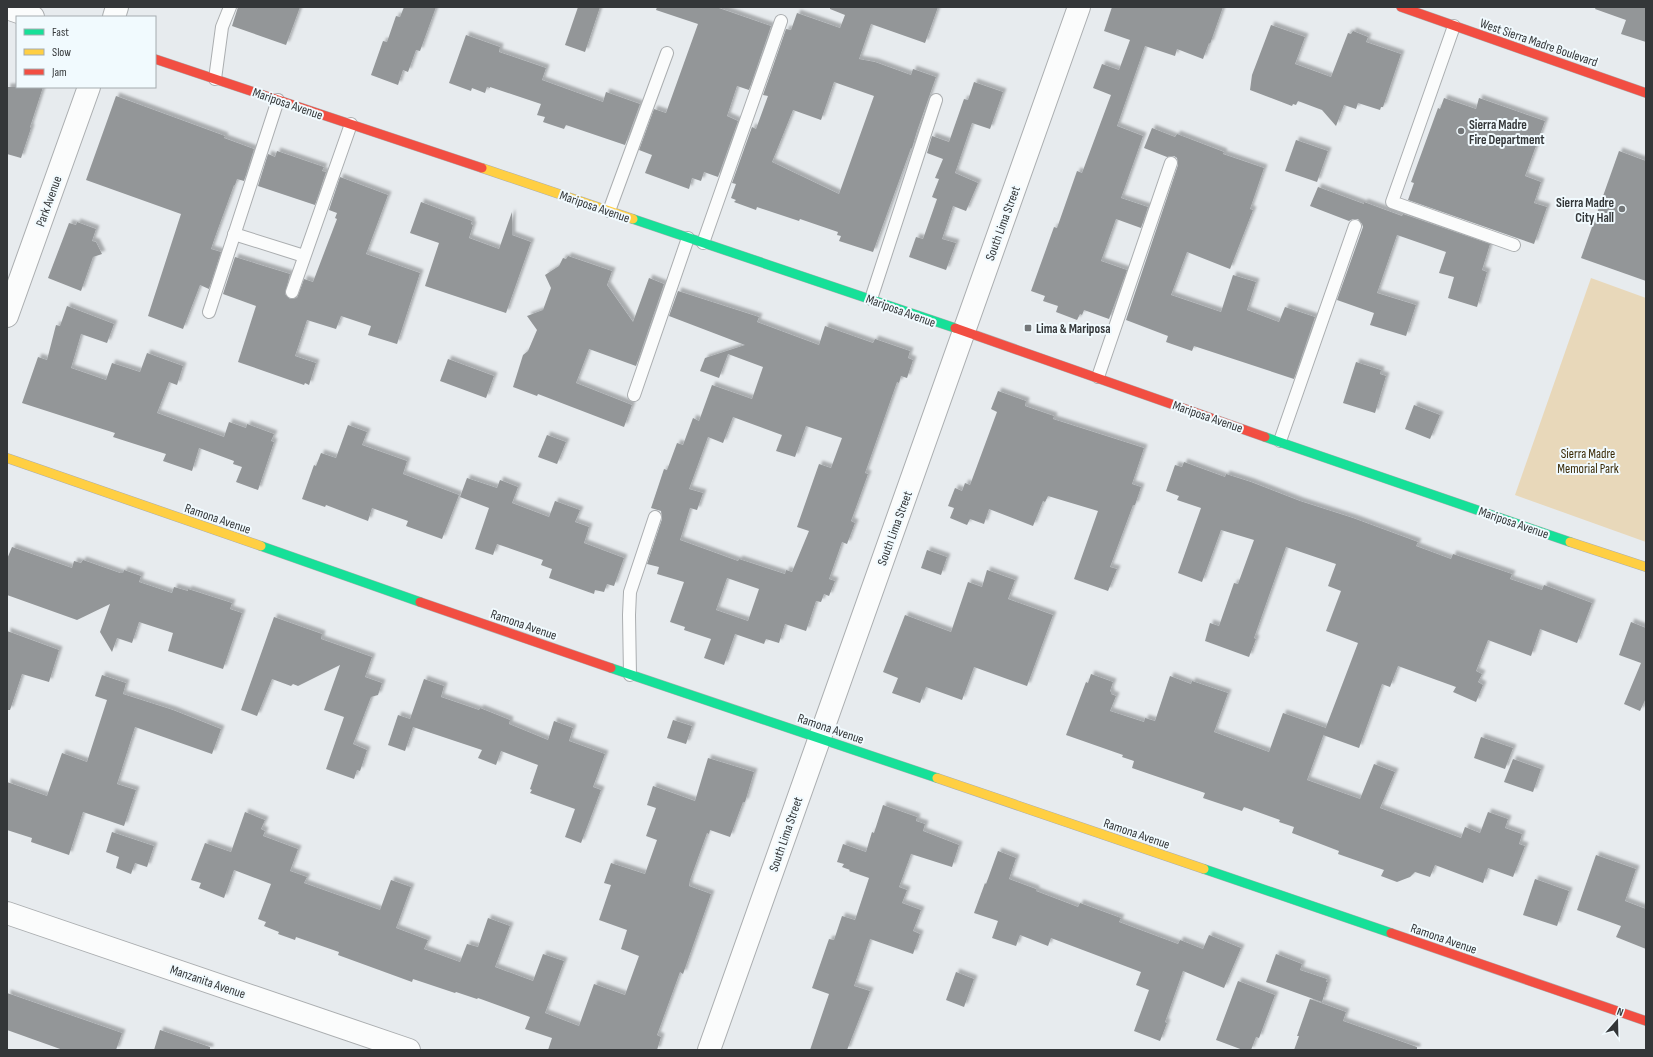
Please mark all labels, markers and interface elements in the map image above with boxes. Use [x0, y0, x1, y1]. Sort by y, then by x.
street label: West Sierra Madre Boulevard [1478, 15, 1600, 71]
legend [16, 16, 156, 88]
text: Fast [52, 25, 69, 40]
text: Slow [52, 45, 71, 60]
text: Jam [51, 65, 67, 80]
street label: Mariposa Avenue [250, 84, 325, 123]
place label: Sierra Madre Fire Department [1469, 117, 1545, 148]
marker: Sierra Madre Fire Department [1456, 126, 1466, 136]
street label: Park Avenue [32, 174, 65, 229]
street label: South Lima Street [982, 184, 1024, 263]
street label: Mariposa Avenue [557, 187, 632, 226]
place label: Sierra Madre City Hall [1556, 195, 1614, 226]
marker: Sierra Madre City Hall [1617, 204, 1627, 214]
street label: Mariposa Avenue [864, 291, 938, 331]
place label: Lima & Mariposa [1036, 321, 1110, 337]
marker: Lima & Mariposa [1023, 323, 1033, 333]
street label: Mariposa Avenue [1170, 397, 1245, 436]
park label: Sierra Madre Memorial Park [1557, 446, 1619, 477]
street label: South Lima Street [874, 489, 916, 568]
street label: Ramona Avenue [182, 500, 253, 538]
street label: Mariposa Avenue [1476, 503, 1551, 542]
street label: Ramona Avenue [488, 606, 559, 644]
street label: Ramona Avenue [795, 710, 866, 748]
street label: South Lima Street [766, 795, 806, 874]
street label: Ramona Avenue [1101, 815, 1172, 853]
street label: Ramona Avenue [1408, 920, 1479, 958]
street label: Manzanita Avenue [168, 962, 247, 1002]
north arrow [1597, 1001, 1637, 1041]
text: N [1615, 1005, 1625, 1019]

